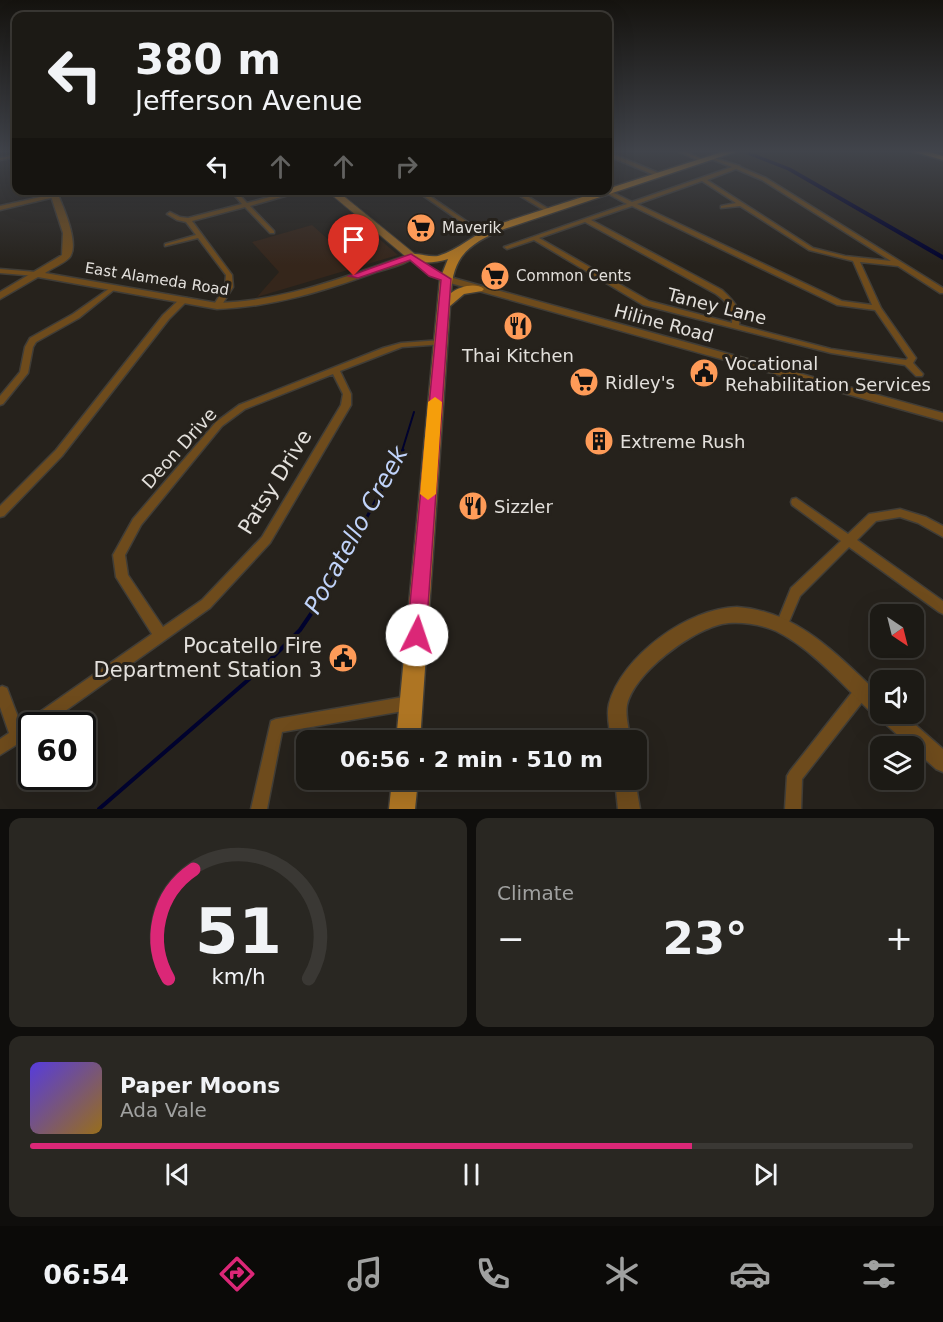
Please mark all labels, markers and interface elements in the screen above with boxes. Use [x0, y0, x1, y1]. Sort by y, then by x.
text: 380 m [135, 35, 281, 84]
icon: left [36, 36, 114, 114]
text: Jefferson Avenue [135, 85, 362, 116]
icon: left [201, 150, 234, 183]
icon: ahead [264, 150, 297, 183]
icon: ahead [327, 150, 360, 183]
icon: right [390, 150, 423, 183]
supermarket icon: Maverik [405, 212, 437, 244]
pin [328, 214, 379, 276]
place label: Maverik [442, 219, 502, 237]
icon: arrive [337, 223, 370, 256]
street label: East Alameda Road [84, 259, 230, 299]
supermarket icon: Common Cents [479, 260, 511, 292]
place label: Common Cents [516, 267, 631, 285]
street label: Taney Lane [664, 283, 769, 328]
street label: Hiline Road [612, 300, 716, 346]
restaurant icon: Thai Kitchen [502, 310, 534, 342]
place label: Thai Kitchen [461, 345, 574, 366]
place label: Vocational Rehabilitation Services [725, 353, 931, 395]
public building icon: Vocational Rehabilitation Services [688, 357, 720, 389]
supermarket icon: Ridley's [568, 366, 600, 398]
place label: Ridley's [605, 372, 675, 393]
street label: Deon Drive [137, 403, 221, 493]
street label: Patsy Drive [233, 425, 317, 539]
building icon: Extreme Rush [583, 425, 615, 457]
place label: Extreme Rush [620, 431, 745, 452]
water label: Pocatello Creek [298, 440, 414, 619]
restaurant icon: Sizzler [457, 490, 489, 522]
place label: Sizzler [494, 496, 553, 517]
position arrow [385, 603, 449, 667]
north arrow [870, 604, 924, 658]
map controls [870, 604, 924, 790]
place label: Pocatello Fire Department Station 3 [94, 634, 322, 682]
public building icon: Pocatello Fire Department Station 3 [327, 642, 359, 674]
button: sound [870, 670, 924, 724]
speed limit sign: 60 [18, 712, 96, 790]
button: layers [870, 736, 924, 790]
text: 06:56 · 2 min · 510 m [340, 747, 603, 772]
text: Climate [497, 881, 574, 905]
text: 51 [195, 895, 281, 968]
text: 23° [662, 912, 748, 965]
text: − [497, 919, 525, 958]
text: + [885, 919, 913, 958]
text: km/h [211, 965, 265, 990]
text: Paper Moons [120, 1073, 280, 1098]
text: Ada Vale [120, 1098, 207, 1122]
icon: previous [161, 1158, 194, 1191]
icon: pause [455, 1158, 488, 1191]
icon: next [749, 1158, 782, 1191]
icon: directions [216, 1253, 258, 1295]
icon: music [344, 1253, 386, 1295]
icon: phone [472, 1253, 514, 1295]
icon: climate [601, 1253, 643, 1295]
icon: car [729, 1253, 771, 1295]
icon: filters [858, 1253, 900, 1295]
text: 06:54 [43, 1259, 129, 1290]

